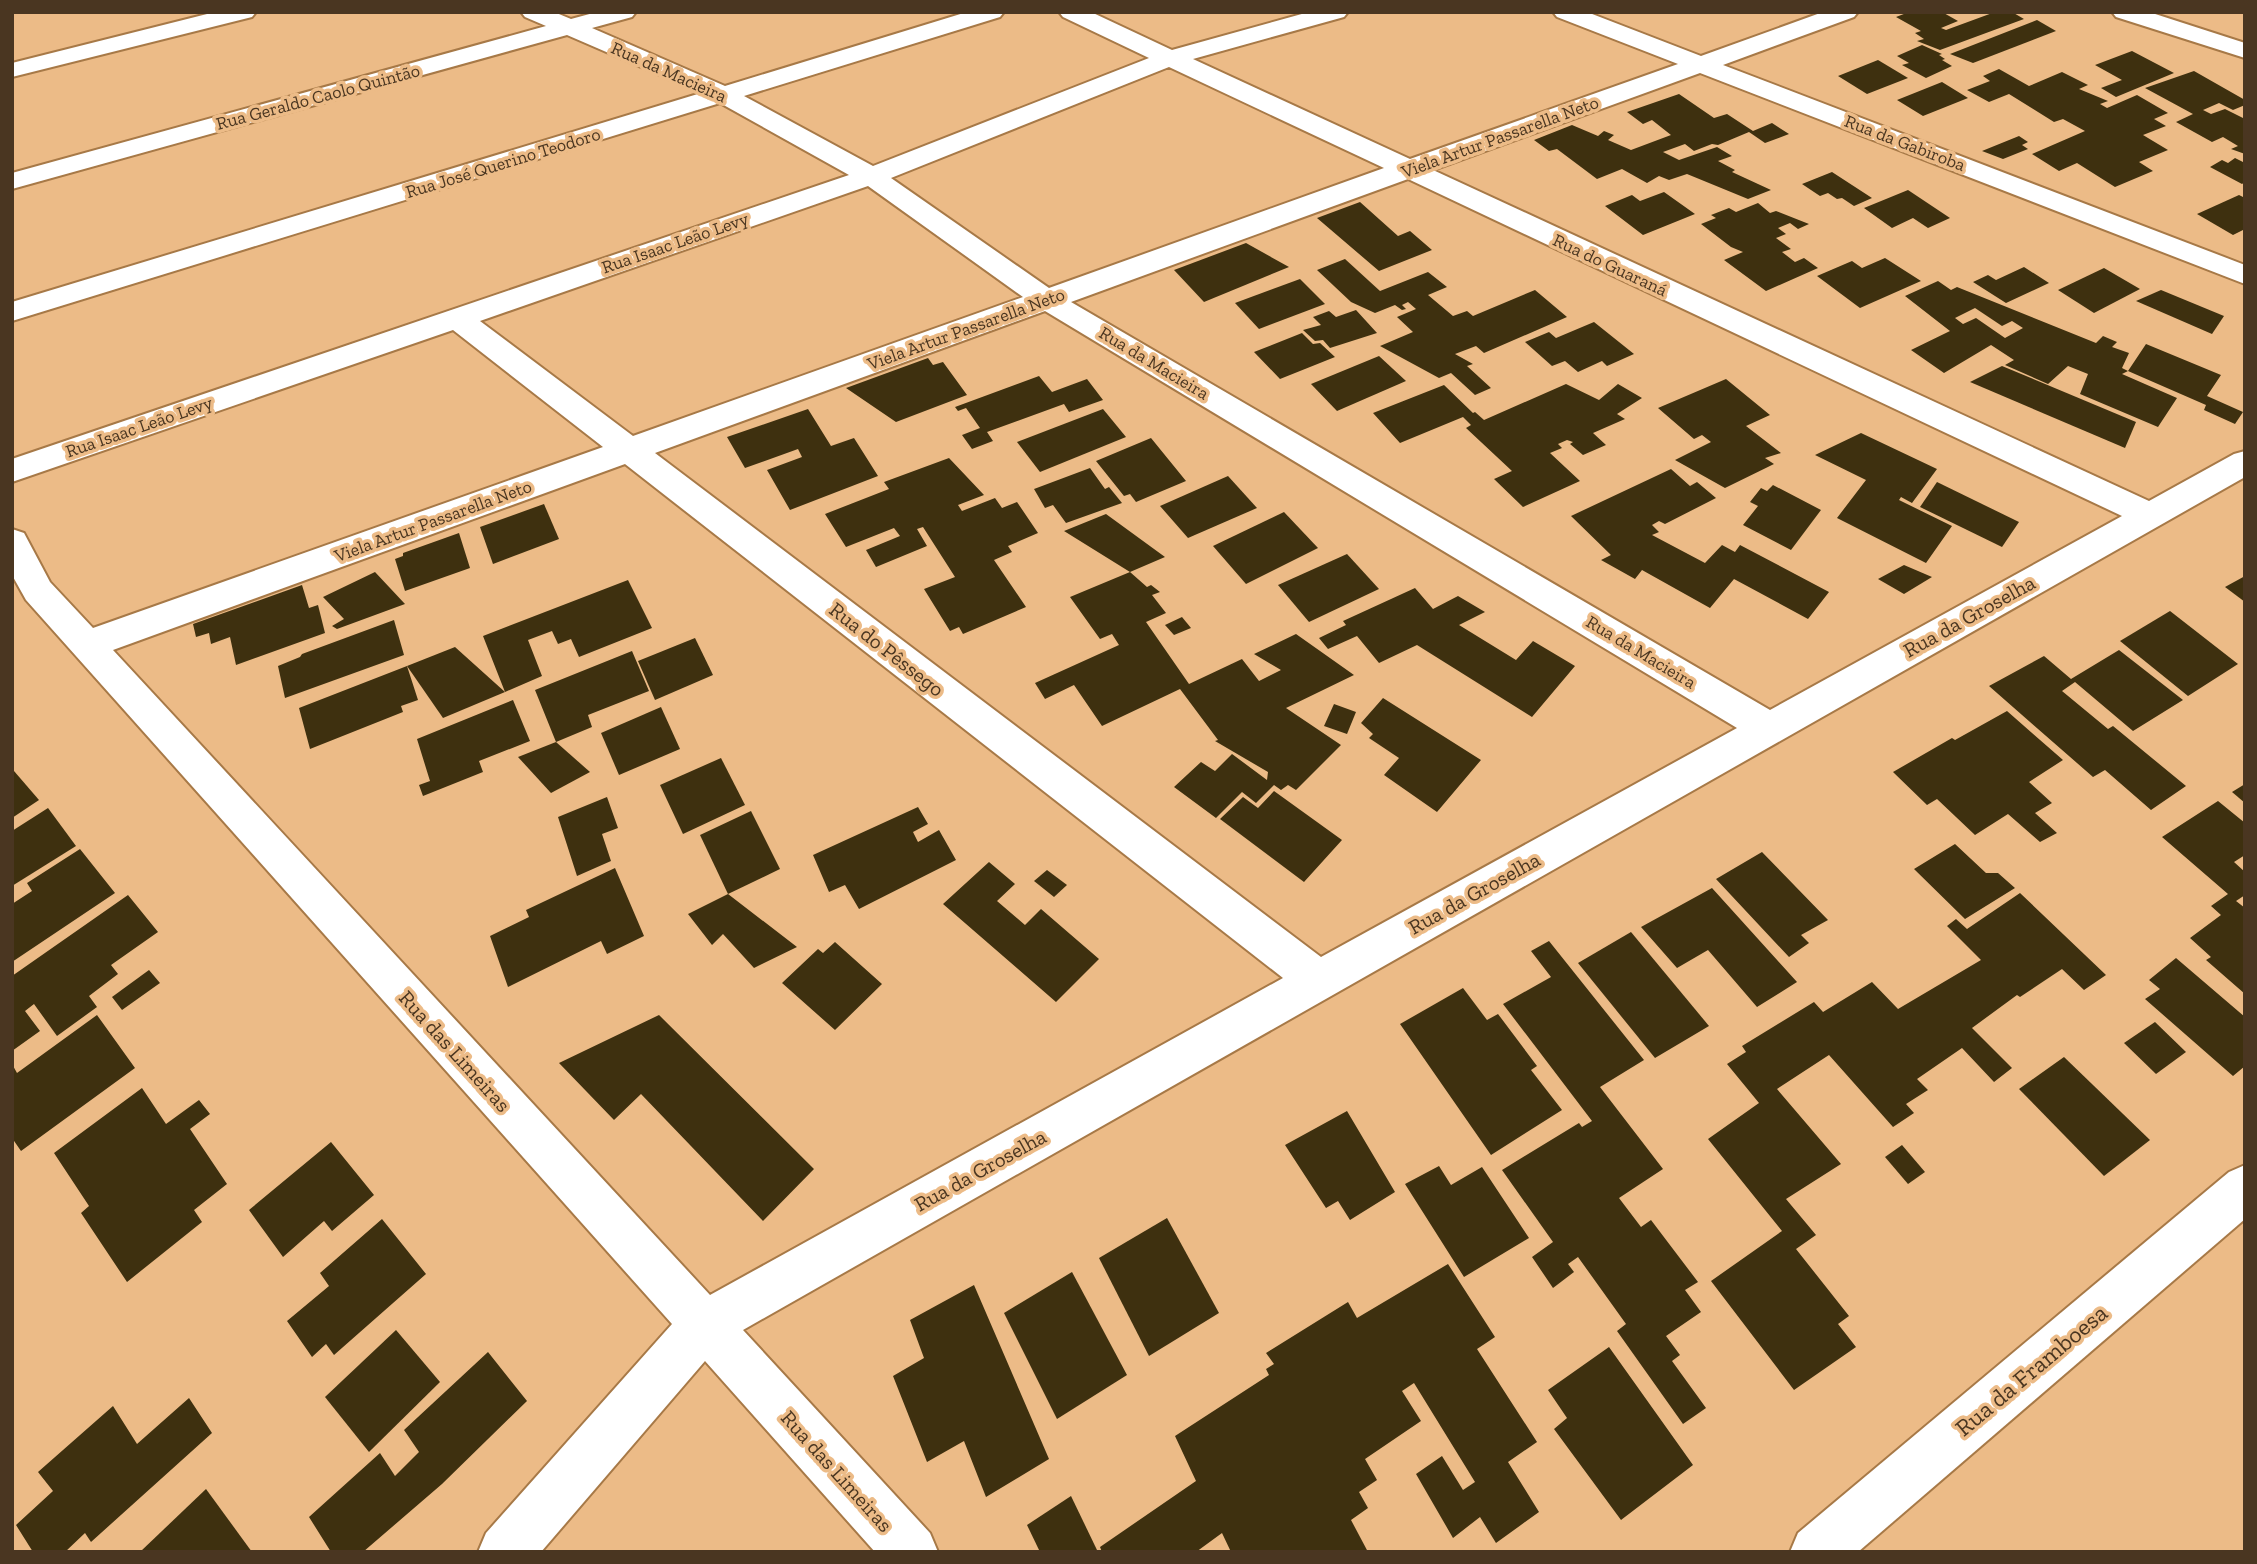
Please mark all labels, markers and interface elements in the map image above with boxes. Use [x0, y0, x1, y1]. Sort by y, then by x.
street label: Rua da Macieira [608, 37, 730, 107]
street label: Rua Geraldo Caolo Quintão [214, 59, 422, 135]
street label: Viela Artur Passarella Neto [1397, 91, 1602, 183]
street label: Rua da Gabiroba [1842, 110, 1969, 176]
street label: Rua José Querino Teodoro [403, 123, 603, 203]
street label: Rua Isaac Leão Levy [599, 207, 752, 278]
street label: Rua do Guaraná [1549, 229, 1671, 301]
street label: Viela Artur Passarella Neto [863, 283, 1068, 375]
street label: Rua da Macieira [1095, 322, 1213, 405]
street label: Rua Isaac Leão Levy [63, 391, 216, 462]
street label: Viela Artur Passarella Neto [330, 475, 535, 567]
street label: Rua da Groselha [1899, 569, 2039, 663]
street label: Rua do Pêssego [825, 596, 949, 702]
street label: Rua da Macieira [1582, 611, 1700, 694]
street label: Rua da Groselha [1404, 846, 1544, 940]
street label: Rua das Limeiras [394, 985, 516, 1117]
street label: Rua da Groselha [910, 1123, 1050, 1217]
street label: Rua da Framboesa [1949, 1298, 2113, 1442]
street label: Rua das Limeiras [776, 1405, 898, 1537]

